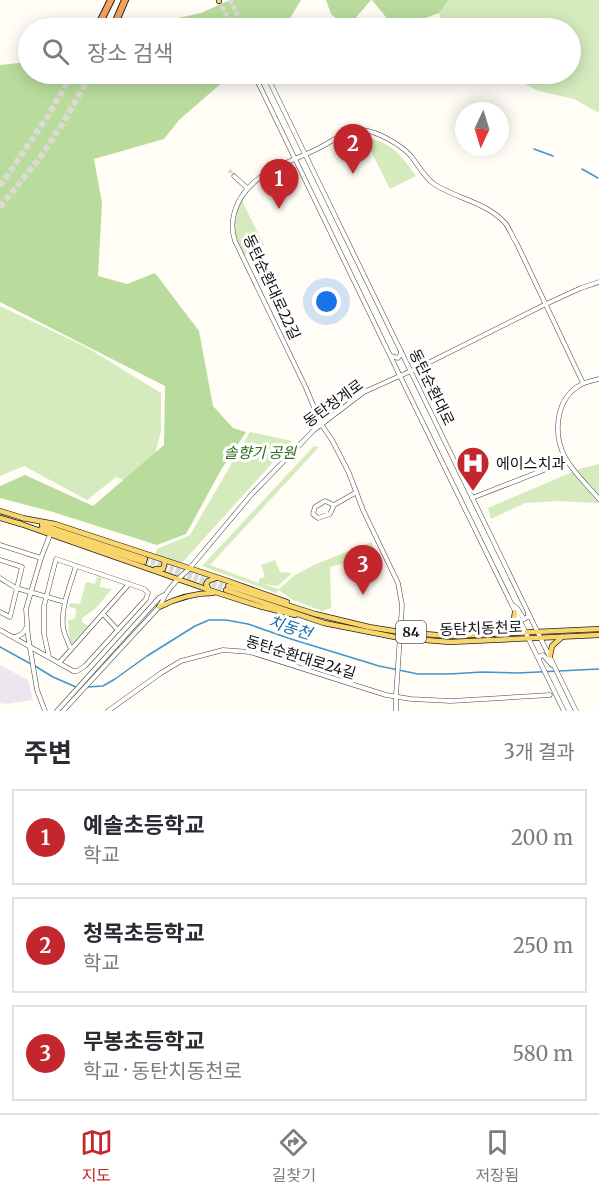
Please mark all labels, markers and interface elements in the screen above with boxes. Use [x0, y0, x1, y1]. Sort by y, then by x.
search box [18, 18, 581, 84]
icon: search [39, 35, 72, 68]
text: 장소 검색 [87, 39, 173, 67]
north arrow [455, 102, 509, 156]
pin: 2 [334, 124, 372, 174]
pin: 1 [260, 160, 298, 209]
street label: 동탄순환대로22길 [239, 231, 305, 343]
your location [312, 287, 341, 316]
street label: 동탄순환대로 [405, 346, 459, 428]
street label: 동탄청계로 [299, 375, 367, 431]
park label: 솔향기 공원 [224, 443, 297, 462]
hospital icon: 에이스치과 [455, 445, 491, 492]
place label: 에이스치과 [496, 454, 565, 473]
pin: 3 [344, 546, 382, 595]
water label: 치동천 [266, 611, 316, 644]
street label: 동탄치동천로 [439, 617, 523, 639]
road number: 84 [396, 621, 426, 643]
street label: 동탄순환대로24길 [244, 631, 358, 683]
text: 주변 [24, 736, 72, 769]
text: 3개 결과 [504, 739, 575, 764]
text: 예솔초등학교 [83, 811, 204, 839]
text: 1 [41, 825, 50, 850]
text: 200 m [511, 825, 573, 850]
text: 학교 [83, 842, 120, 867]
text: 청목초등학교 [83, 919, 204, 947]
text: 2 [40, 933, 51, 958]
text: 250 m [513, 933, 573, 958]
text: 학교 [83, 950, 120, 975]
text: 무봉초등학교 [83, 1027, 204, 1055]
text: 3 [40, 1041, 51, 1066]
text: 580 m [512, 1041, 573, 1066]
text: 학교 · 동탄치동천로 [83, 1058, 242, 1083]
tab: 지도 [80, 1126, 113, 1186]
tab: 길찾기 [272, 1126, 316, 1186]
tab: 저장됨 [475, 1126, 519, 1186]

